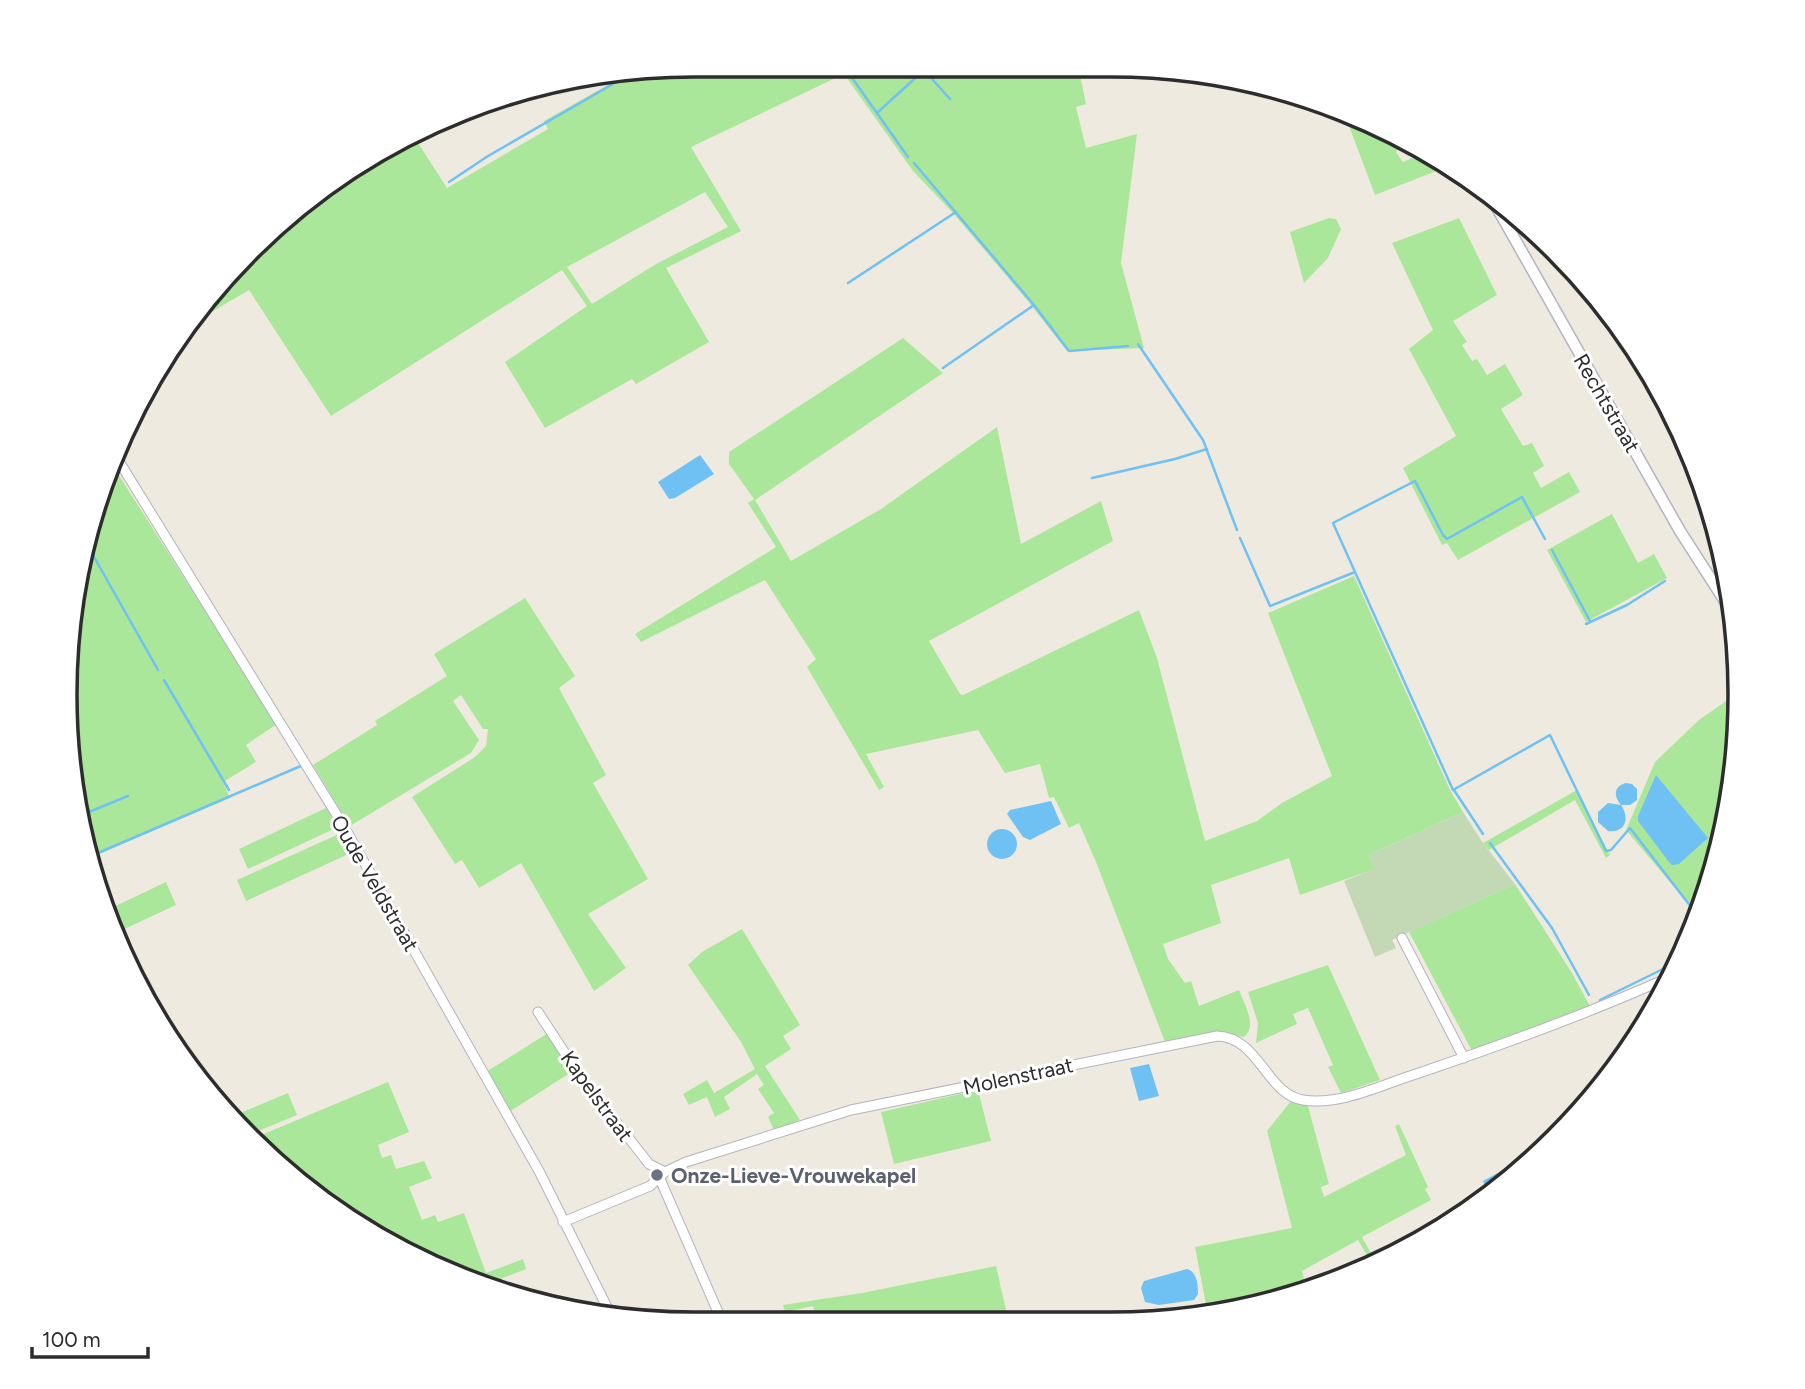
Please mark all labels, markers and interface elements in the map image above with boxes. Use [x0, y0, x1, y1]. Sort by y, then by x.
street label: Rechtstraat [1569, 349, 1645, 457]
street label: Oude Veldstraat [326, 810, 424, 956]
street label: Kapelstraat [556, 1046, 638, 1146]
street label: Molenstraat [961, 1052, 1075, 1100]
place label: Onze-Lieve-Vrouwekapel [671, 1163, 916, 1188]
marker: Onze-Lieve-Vrouwekapel [649, 1167, 665, 1183]
scale bar [32, 1316, 147, 1360]
text: 100 m [42, 1327, 101, 1352]

